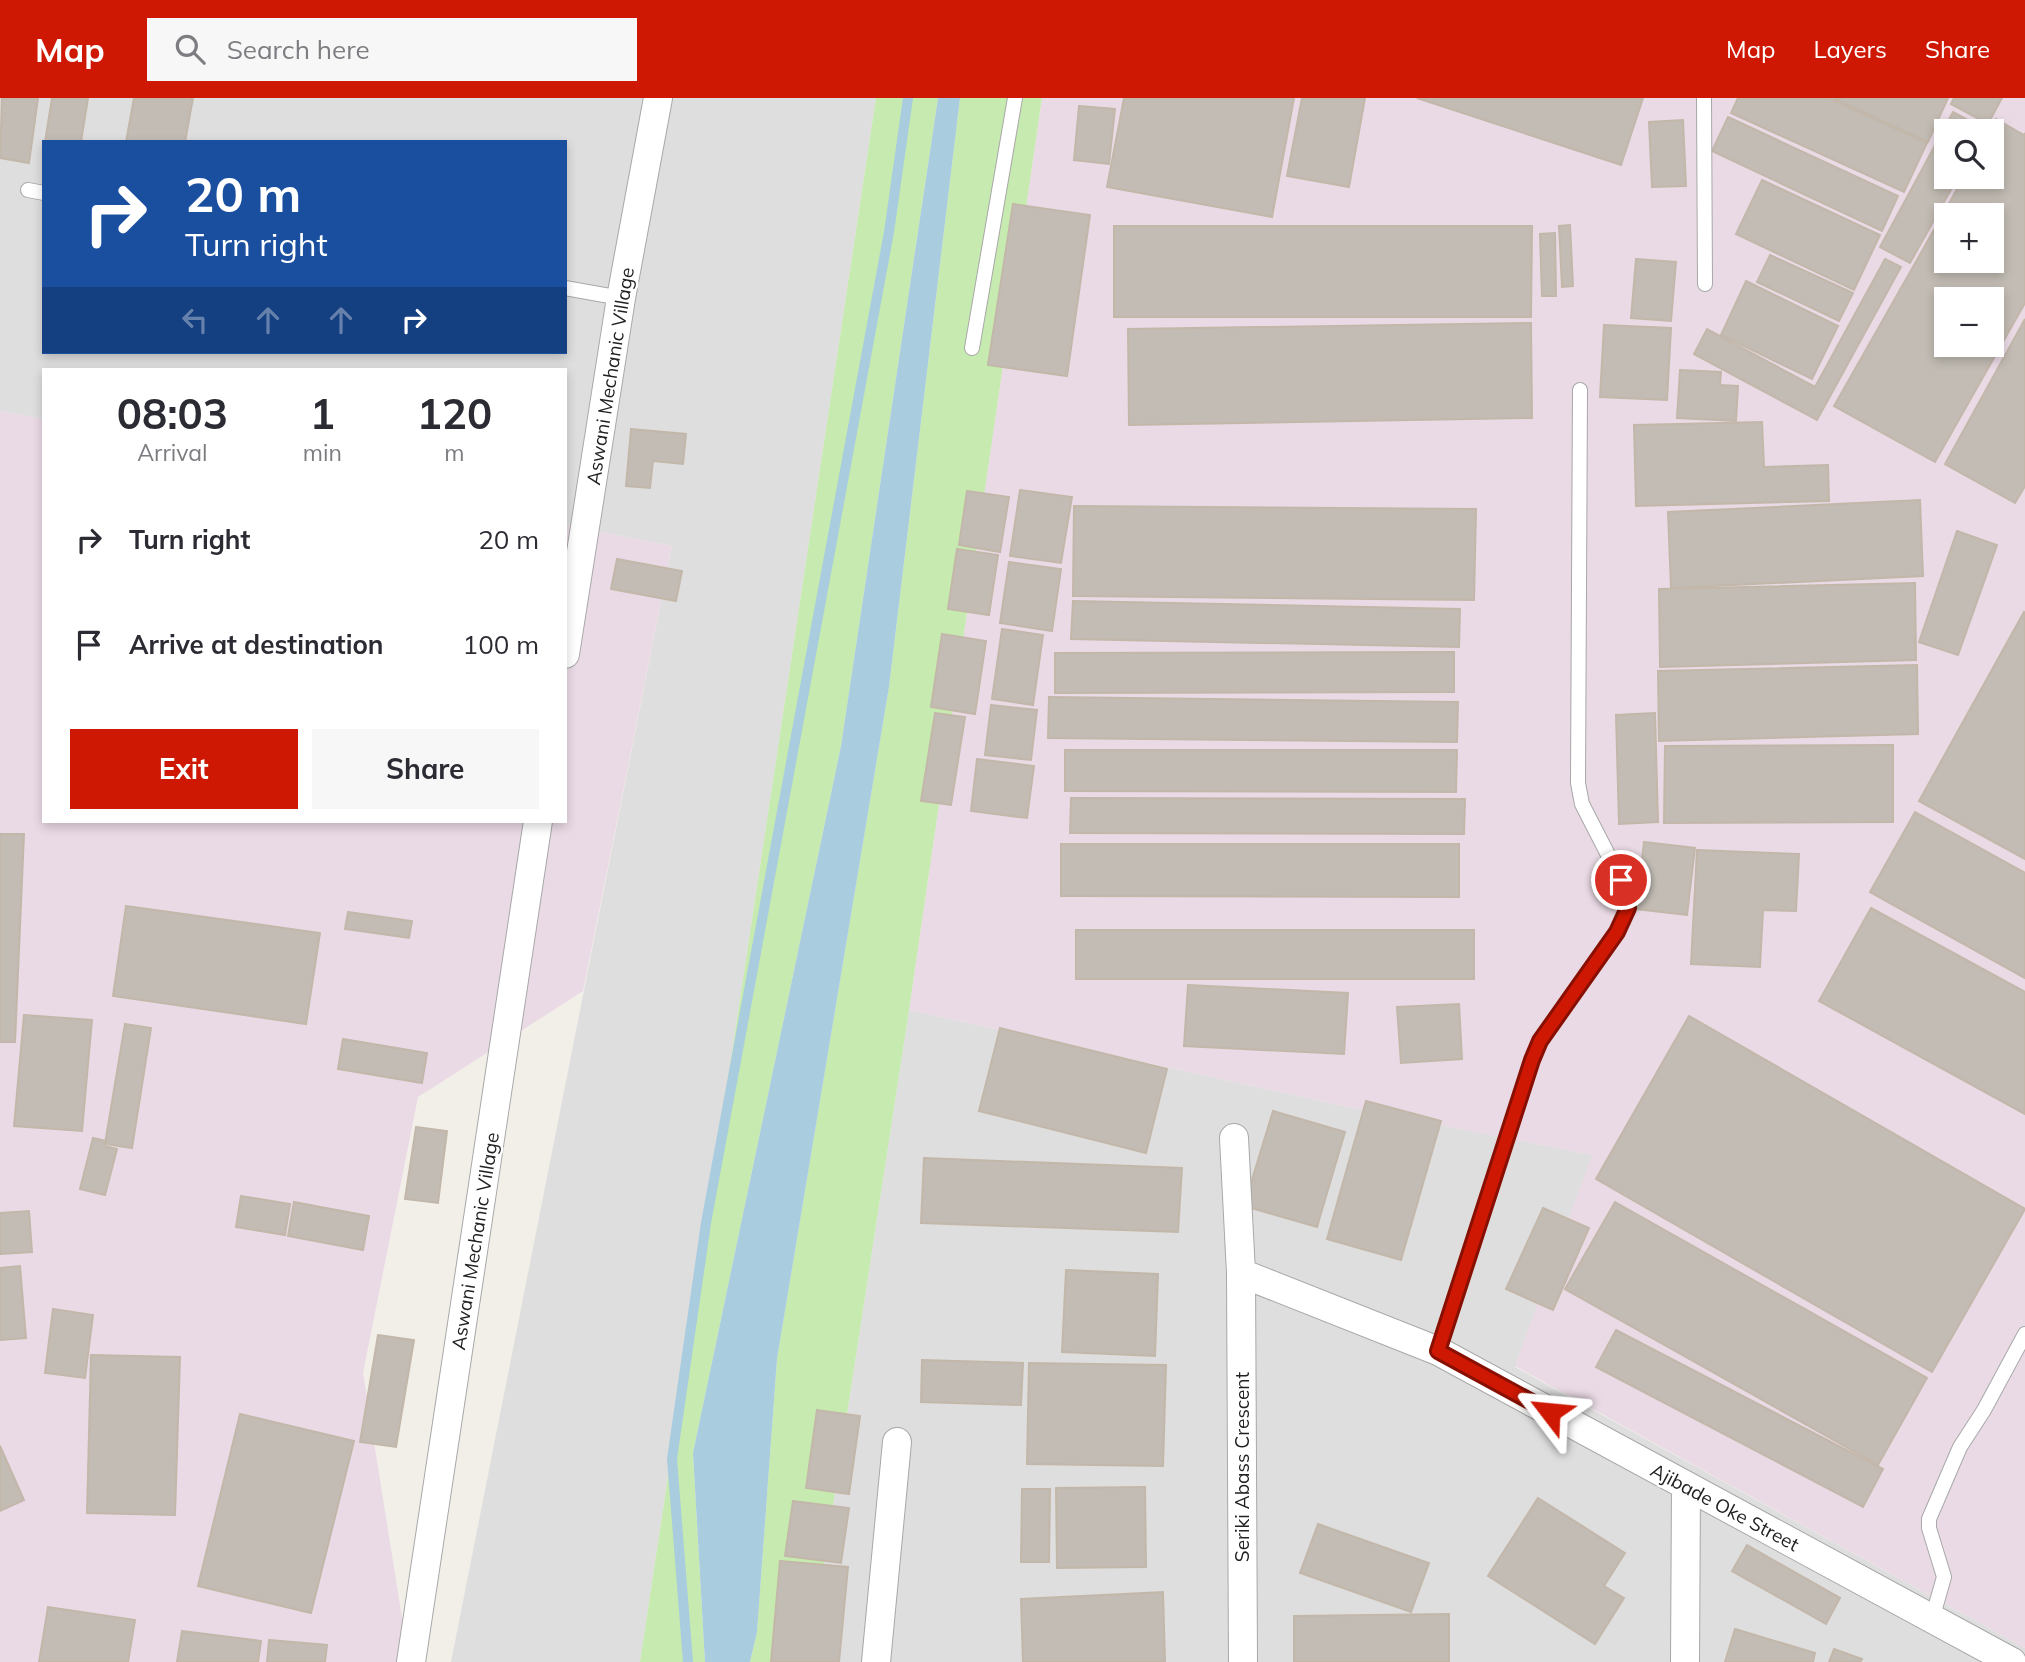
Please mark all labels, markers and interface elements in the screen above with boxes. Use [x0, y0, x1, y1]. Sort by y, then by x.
search box [147, 18, 637, 81]
text: Map [35, 29, 105, 70]
icon: search [171, 30, 209, 68]
text: Search here [227, 33, 370, 66]
text: Map [1726, 34, 1775, 64]
text: Layers [1813, 34, 1887, 64]
text: Share [1925, 34, 1990, 64]
map controls [1934, 119, 2004, 357]
button: search [1934, 119, 2004, 189]
text: 20 m [185, 163, 301, 224]
icon: right [70, 168, 161, 259]
button: + [1934, 203, 2004, 273]
text: Turn right [185, 224, 328, 264]
street label: Aswani Mechanic Village [581, 265, 639, 487]
button: − [1934, 287, 2004, 357]
icon: left [176, 301, 214, 339]
icon: ahead [249, 301, 287, 339]
icon: ahead [322, 301, 360, 339]
icon: right [395, 301, 433, 339]
text: 08:03 [117, 387, 228, 440]
text: 1 [310, 387, 335, 440]
text: 120 [417, 387, 492, 440]
text: Arrival [137, 438, 208, 467]
text: min [303, 438, 342, 467]
text: m [444, 438, 465, 467]
icon: right [70, 521, 108, 559]
text: Turn right [129, 523, 250, 556]
text: 20 m [478, 523, 539, 556]
icon: arrive [70, 626, 108, 664]
text: Arrive at destination [129, 628, 384, 661]
text: 100 m [463, 628, 539, 661]
button: Exit [70, 729, 298, 809]
button: Share [312, 729, 539, 809]
pin [1591, 850, 1651, 910]
icon: arrive [1602, 861, 1640, 899]
street label: Aswani Mechanic Village [446, 1130, 504, 1352]
street label: Seriki Abass Crescent [1230, 1372, 1254, 1562]
position arrow [1513, 1375, 1587, 1449]
street label: Ajibade Oke Street [1647, 1458, 1804, 1556]

